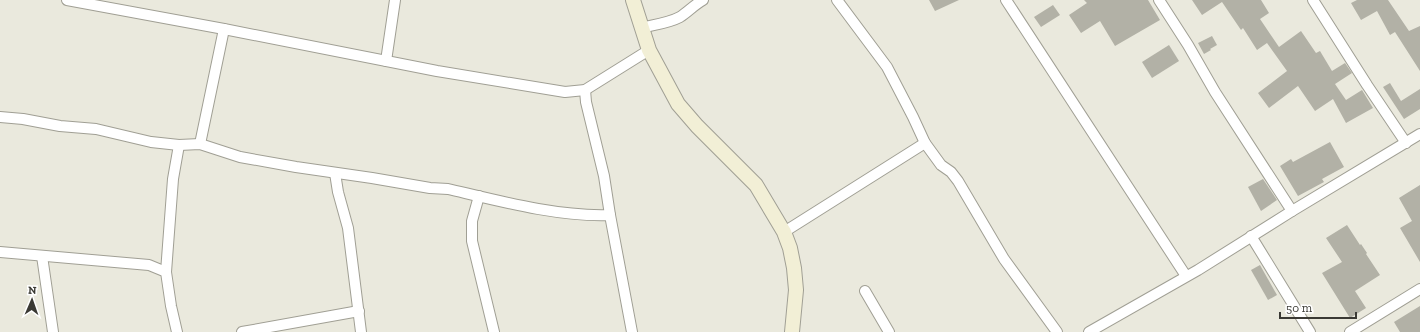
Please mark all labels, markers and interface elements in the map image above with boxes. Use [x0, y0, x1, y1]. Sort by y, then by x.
north arrow [12, 280, 52, 320]
text: N [28, 284, 37, 297]
scale bar [1280, 294, 1356, 320]
text: 50 m [1286, 301, 1313, 315]

